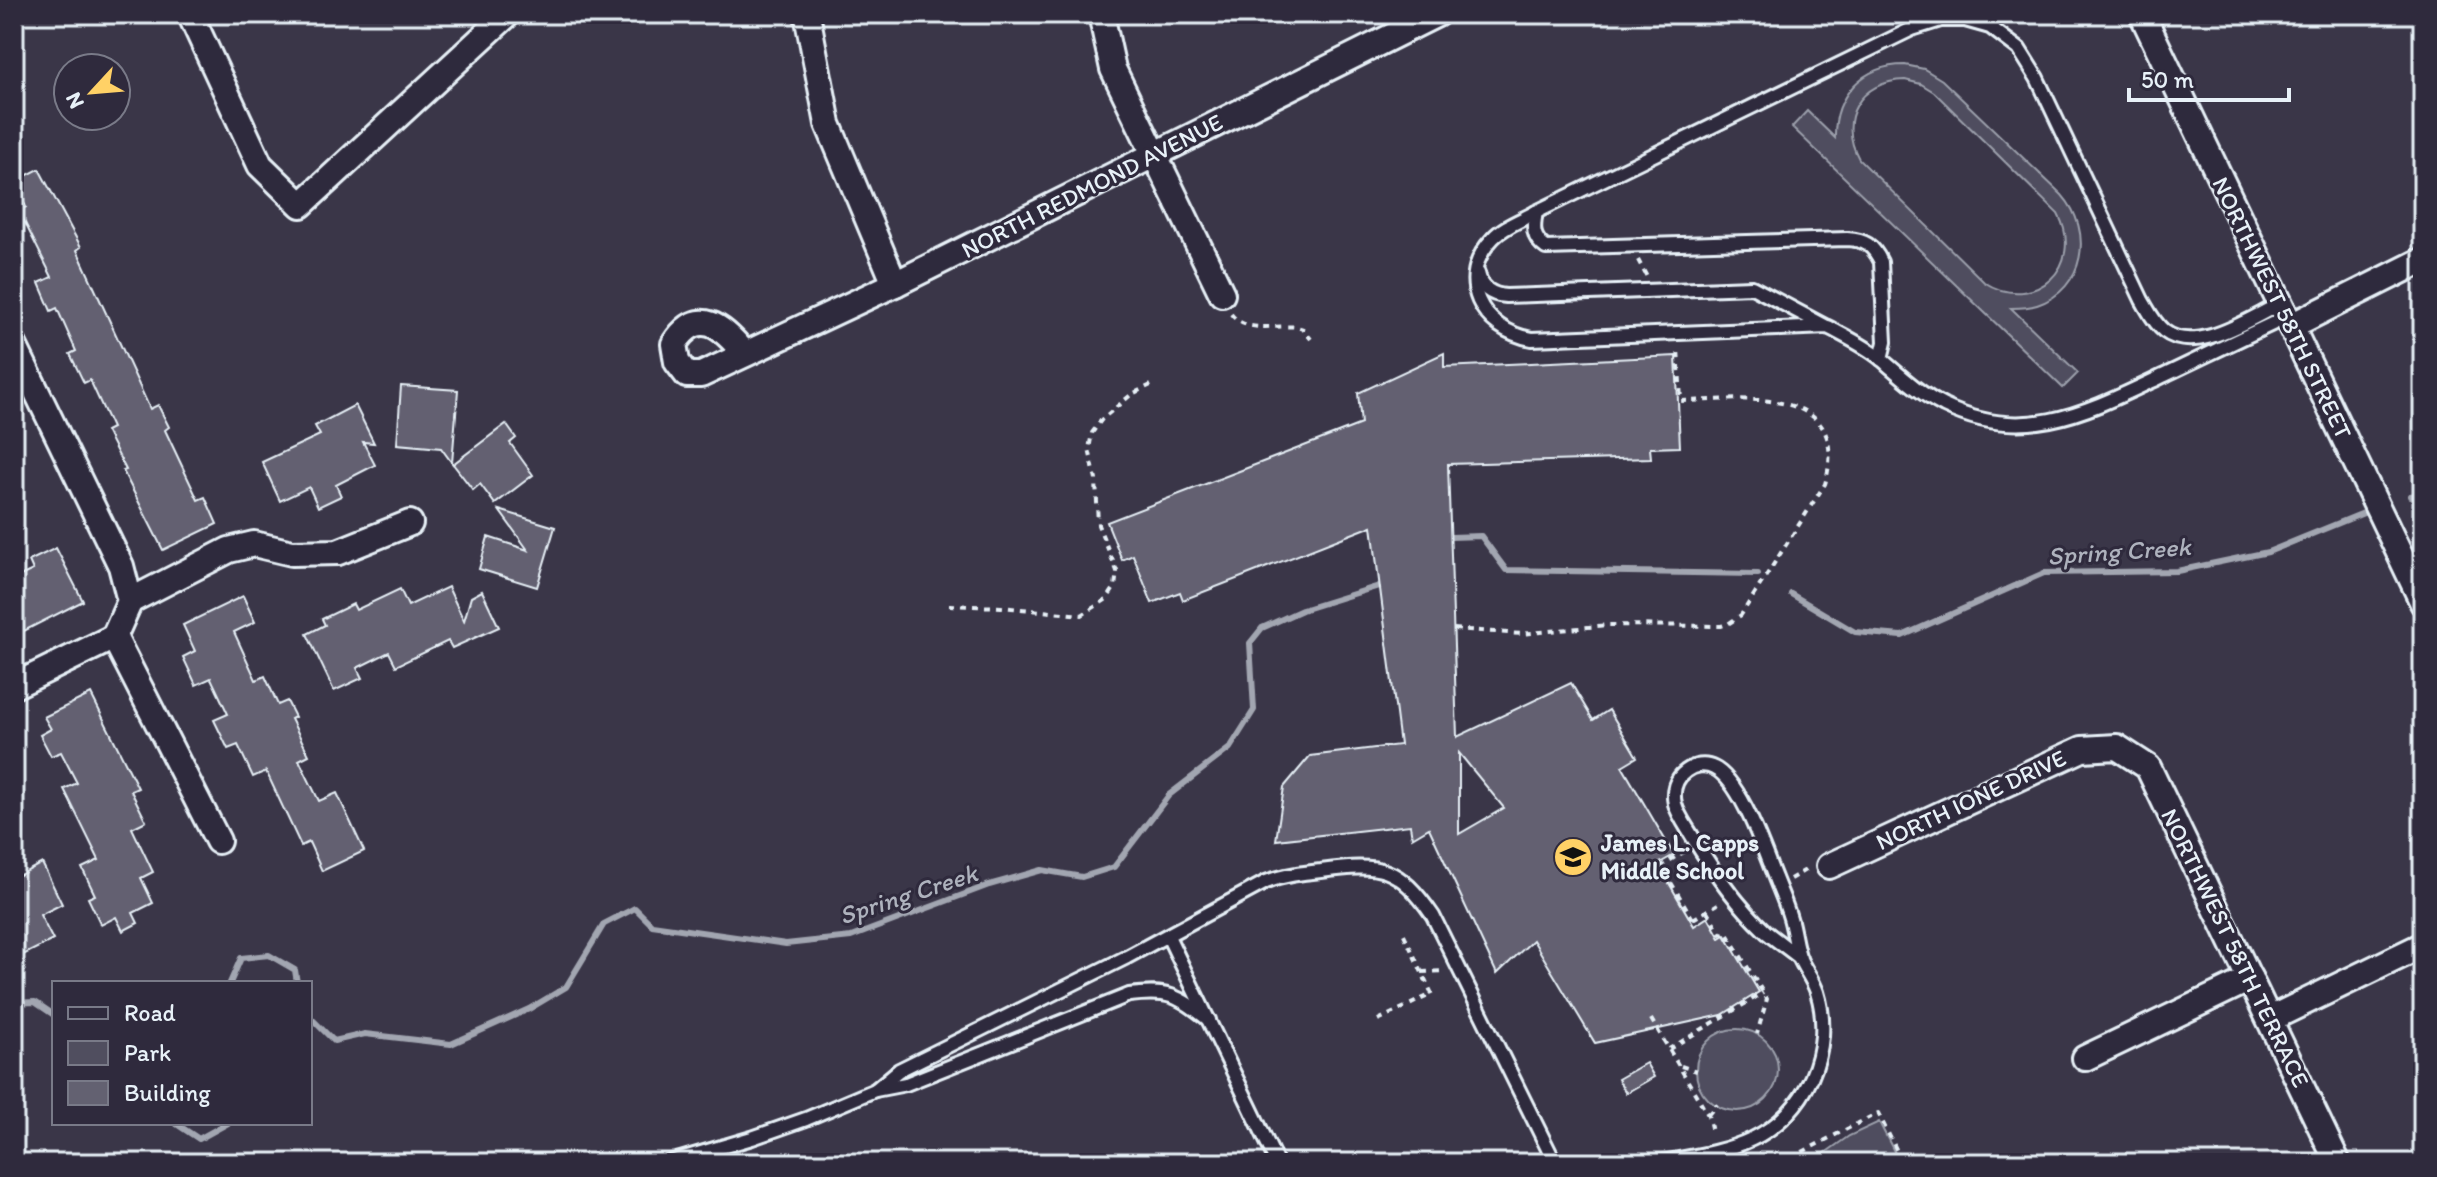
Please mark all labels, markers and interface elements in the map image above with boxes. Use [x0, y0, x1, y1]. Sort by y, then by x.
north arrow [52, 52, 132, 132]
scale bar [2129, 52, 2289, 102]
text: 50 m [2141, 65, 2194, 94]
text: N [59, 88, 90, 113]
street label: NORTH REDMOND AVENUE [956, 107, 1227, 264]
street label: NORTHWEST 58TH STREET [2206, 172, 2359, 444]
water label: Spring Creek [2046, 530, 2193, 572]
street label: NORTH IONE DRIVE [1871, 743, 2070, 856]
street label: NORTHWEST 58TH TERRACE [2155, 804, 2316, 1092]
place label: James L. Capps Middle School [1600, 828, 1759, 885]
school or university icon: James L. Capps Middle School [1552, 836, 1594, 878]
water label: Spring Creek [835, 856, 983, 931]
legend [52, 981, 312, 1125]
text: Road [124, 998, 176, 1027]
text: Park [124, 1038, 171, 1067]
text: Building [124, 1078, 211, 1107]

